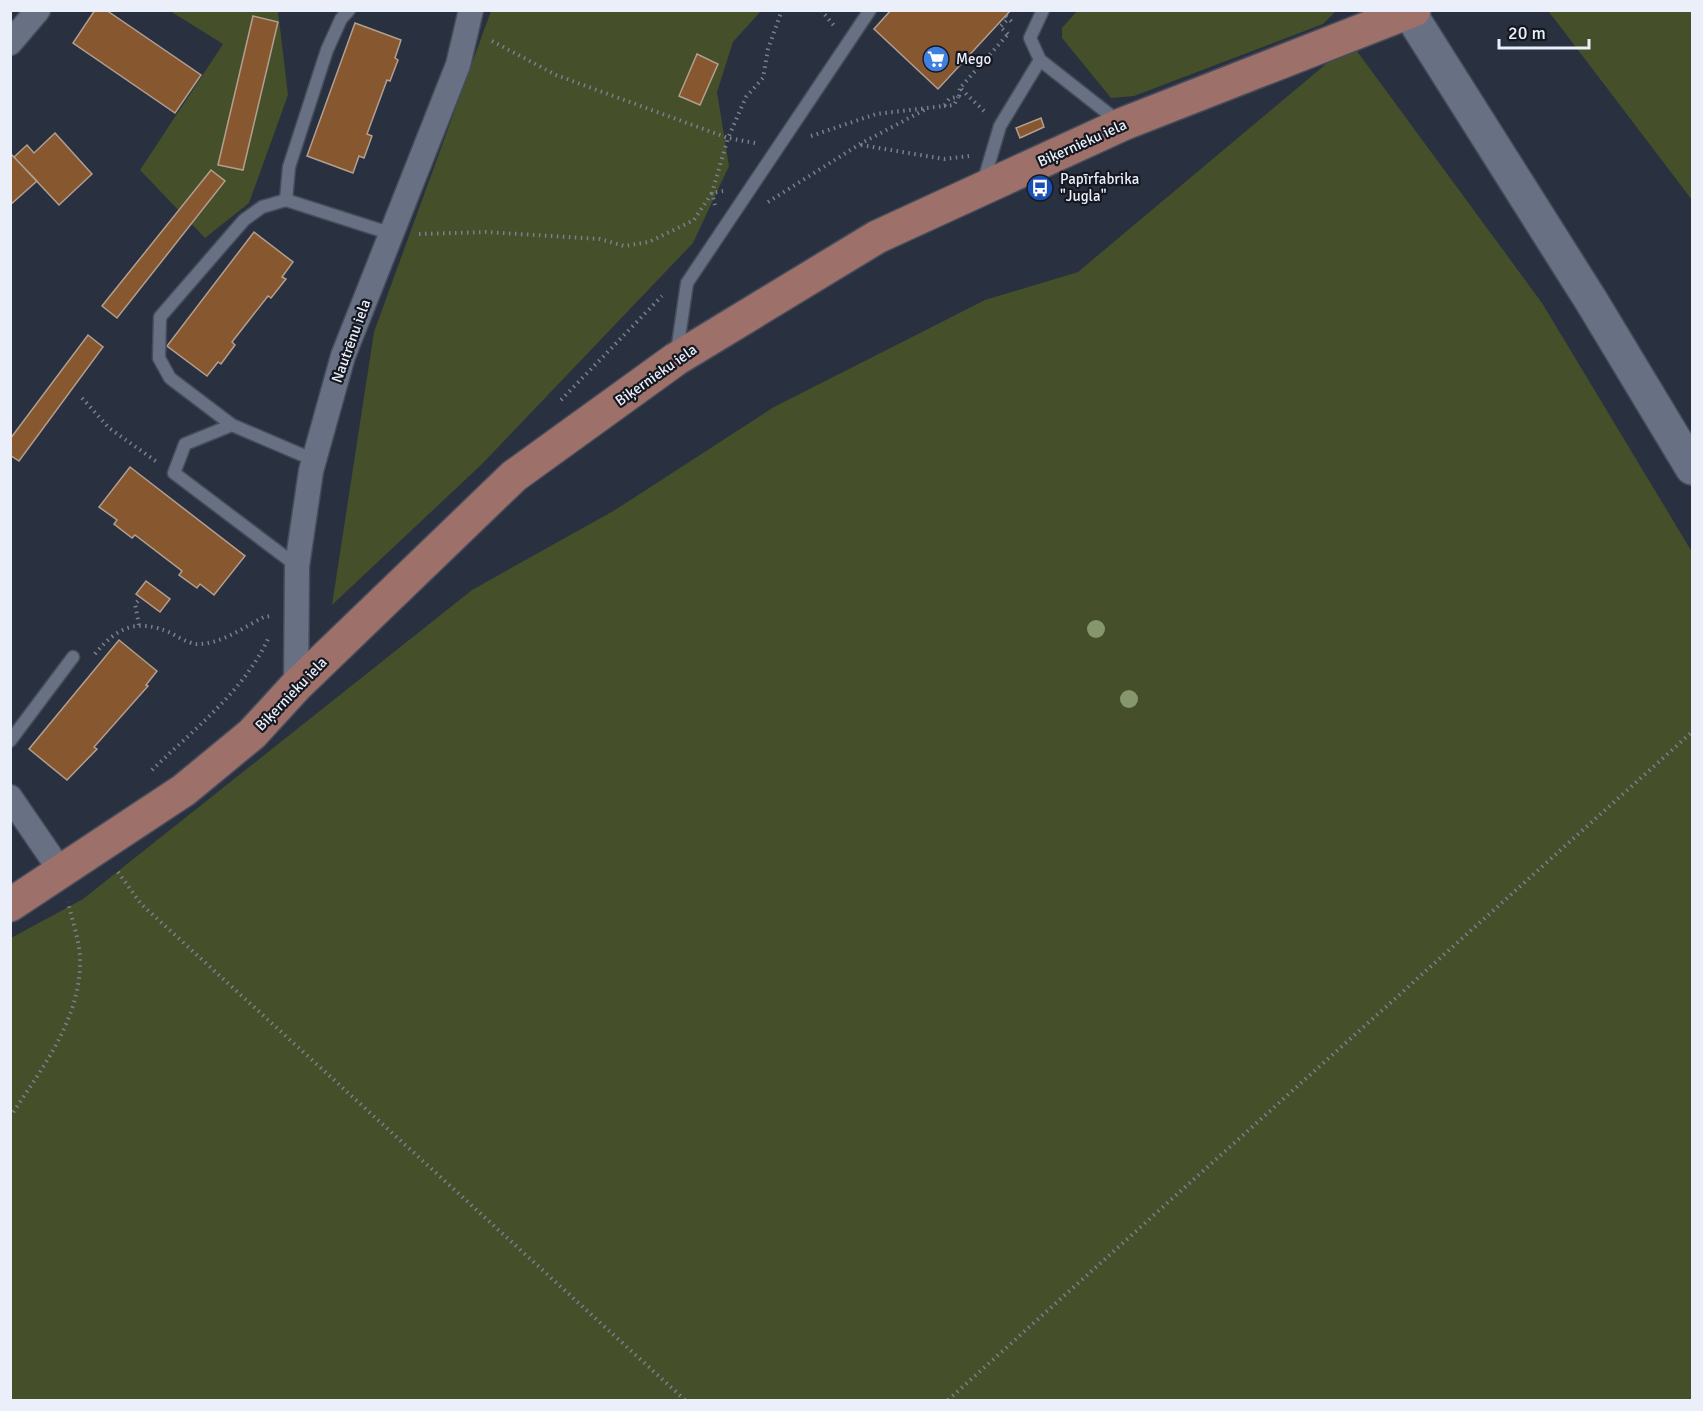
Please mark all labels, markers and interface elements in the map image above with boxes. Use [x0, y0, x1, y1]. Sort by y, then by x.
scale bar [1499, 12, 1589, 50]
text: 20 m [1508, 22, 1546, 44]
supermarket icon: Mego [921, 44, 951, 74]
place label: Mego [956, 50, 992, 68]
street label: Biķernieku iela [1035, 115, 1130, 172]
place label: Papīrfabrika "Jugla" [1060, 170, 1139, 205]
bus stop icon: Papīrfabrika "Jugla" [1025, 173, 1055, 203]
street label: Nautrēnu iela [328, 297, 374, 385]
street label: Biķernieku iela [612, 340, 701, 411]
street label: Biķernieku iela [251, 653, 331, 735]

